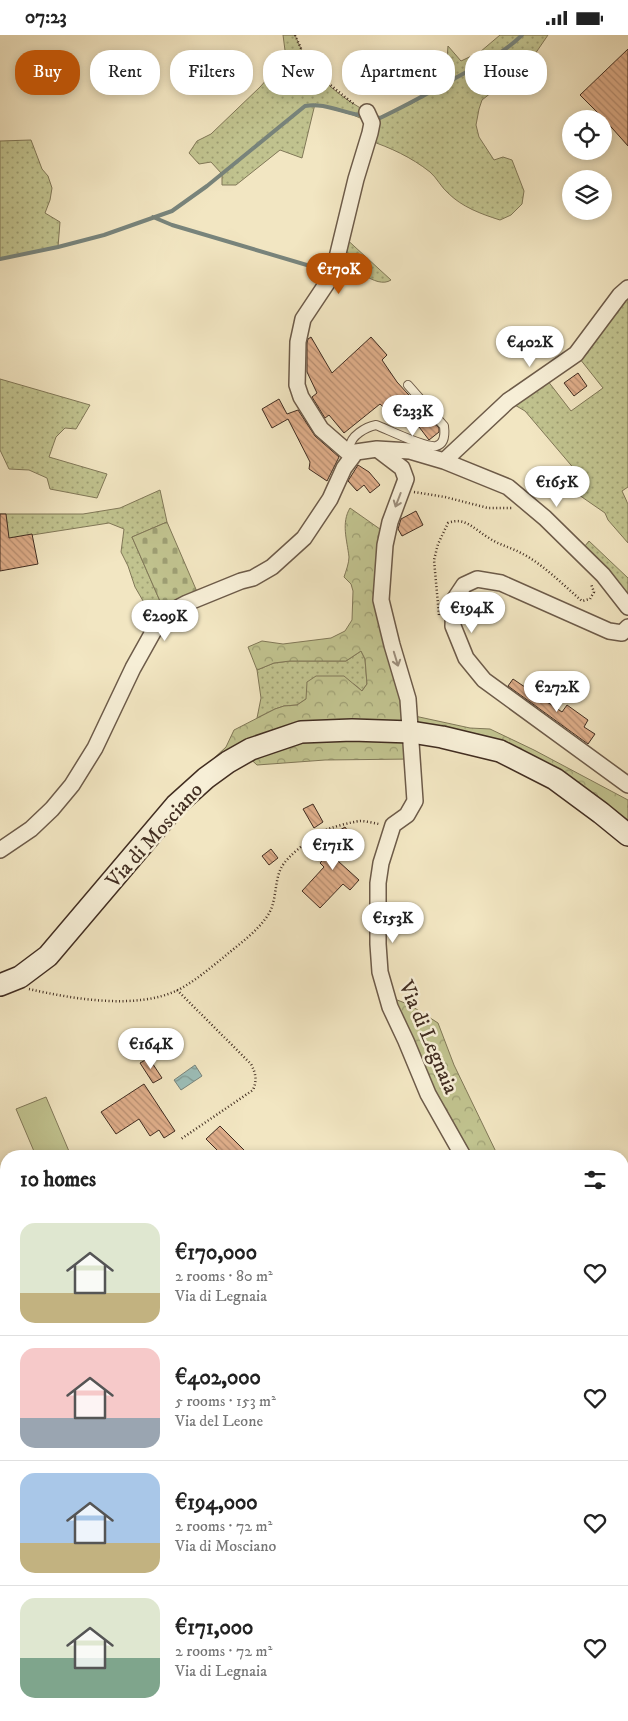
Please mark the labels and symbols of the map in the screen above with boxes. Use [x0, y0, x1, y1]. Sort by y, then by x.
pin: €170K [304, 253, 374, 295]
pin: €402K [495, 325, 565, 368]
pin: €233K [378, 395, 448, 437]
pin: €165K [522, 465, 592, 508]
one-way arrow [393, 492, 402, 507]
pin: €194K [437, 591, 507, 634]
pin: €209K [130, 599, 200, 642]
one-way arrow [392, 650, 402, 666]
pin: €272K [522, 671, 592, 713]
street label: Via di Mosciano [100, 778, 209, 895]
pin: €171K [298, 829, 368, 871]
pin: €153K [358, 901, 428, 944]
street label: Via di Legnaia [392, 976, 464, 1098]
pin: €164K [116, 1027, 186, 1070]

